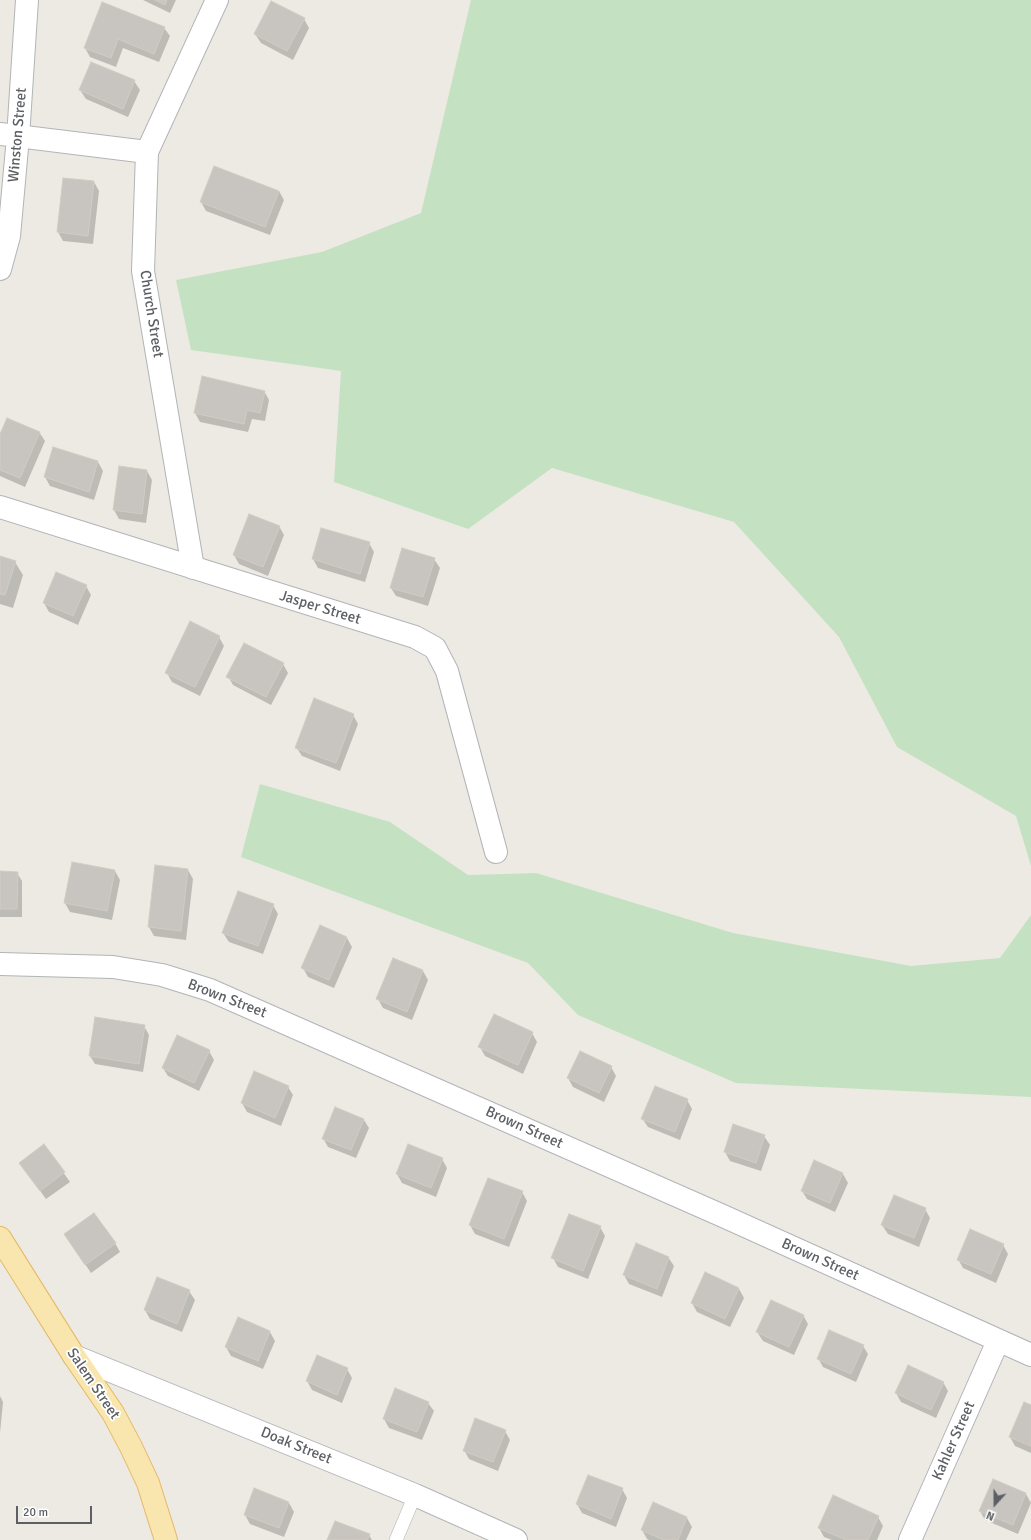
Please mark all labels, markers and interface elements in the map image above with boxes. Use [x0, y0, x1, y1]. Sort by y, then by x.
street label: Winston Street [5, 87, 31, 183]
street label: Church Street [135, 269, 167, 359]
street label: Jasper Street [277, 587, 363, 629]
street label: Brown Street [185, 976, 269, 1022]
street label: Brown Street [482, 1103, 566, 1153]
street label: Brown Street [778, 1235, 862, 1285]
street label: Salem Street [63, 1345, 123, 1423]
street label: Kahler Street [929, 1399, 979, 1483]
street label: Doak Street [258, 1424, 334, 1468]
north arrow [975, 1484, 1015, 1524]
scale bar [18, 1498, 94, 1524]
text: 20 m [23, 1505, 48, 1520]
text: N [985, 1508, 996, 1523]

